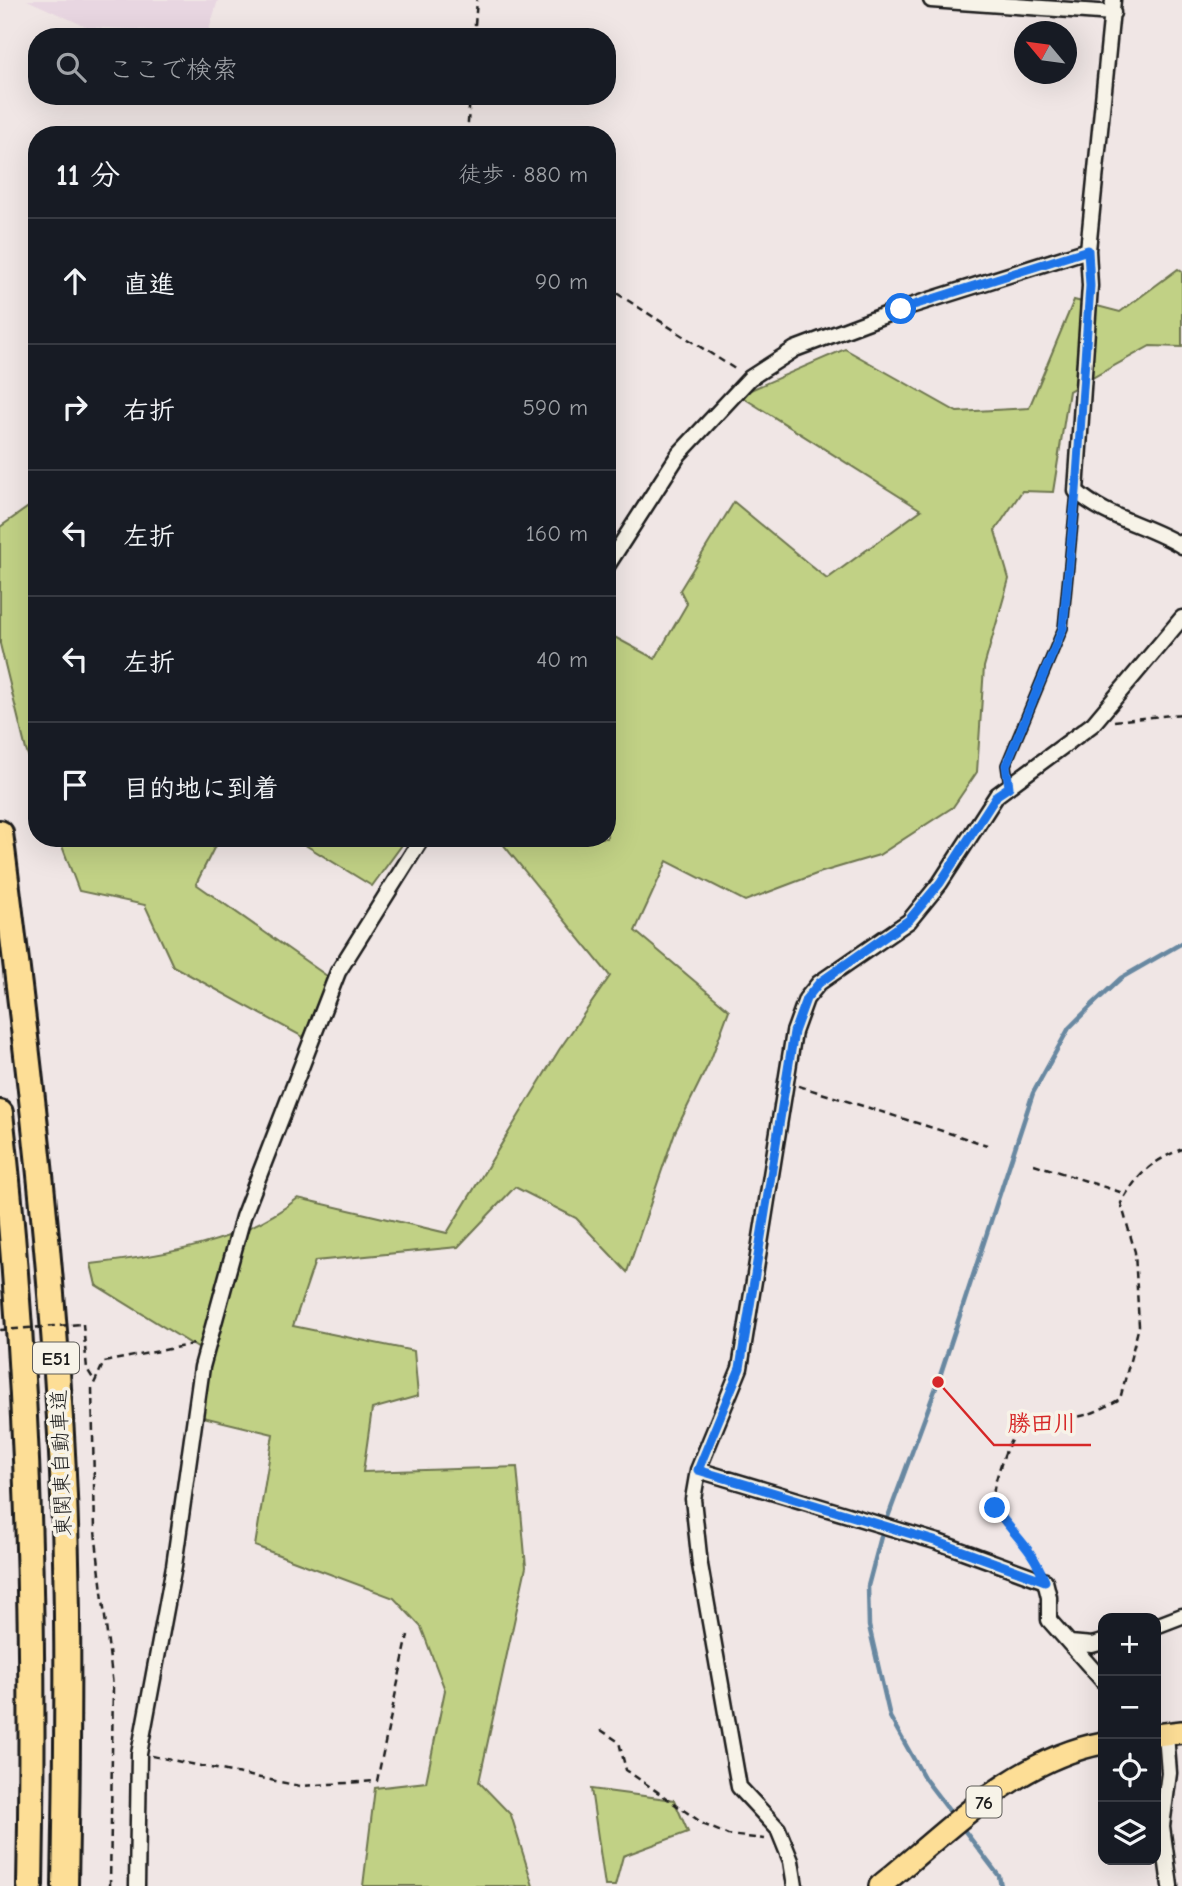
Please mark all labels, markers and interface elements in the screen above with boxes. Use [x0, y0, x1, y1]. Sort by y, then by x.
north arrow [1014, 21, 1077, 84]
search box [28, 28, 616, 105]
icon: search [52, 48, 90, 86]
text: ここで検索 [108, 55, 238, 85]
text: 11 分 [56, 158, 120, 193]
text: 徒歩 · 880 m [458, 161, 588, 188]
icon: ahead [56, 262, 94, 300]
text: 90 m [535, 268, 588, 295]
text: 直進 [123, 270, 175, 300]
route start [885, 293, 916, 324]
icon: right [56, 388, 94, 426]
text: 590 m [523, 394, 588, 421]
text: 右折 [123, 396, 175, 426]
icon: left [56, 514, 94, 552]
text: 160 m [526, 520, 588, 547]
text: 左折 [123, 522, 175, 552]
icon: left [56, 640, 94, 678]
text: 40 m [536, 646, 588, 673]
text: 左折 [123, 648, 175, 678]
icon: arrive [56, 766, 94, 804]
text: 目的地に到着 [123, 774, 279, 804]
road number: E51 [33, 1342, 79, 1374]
street label: 東関東自動車道 [46, 1389, 76, 1537]
callout: 勝田川 [994, 1401, 1091, 1445]
text: 勝田川 [1008, 1410, 1077, 1437]
route end [979, 1492, 1010, 1523]
map controls [1098, 1613, 1161, 1865]
button: + [1098, 1613, 1161, 1676]
button: − [1098, 1676, 1161, 1739]
button: locate [1098, 1739, 1161, 1802]
road number: 76 [967, 1786, 1002, 1818]
button: layers [1098, 1802, 1161, 1865]

